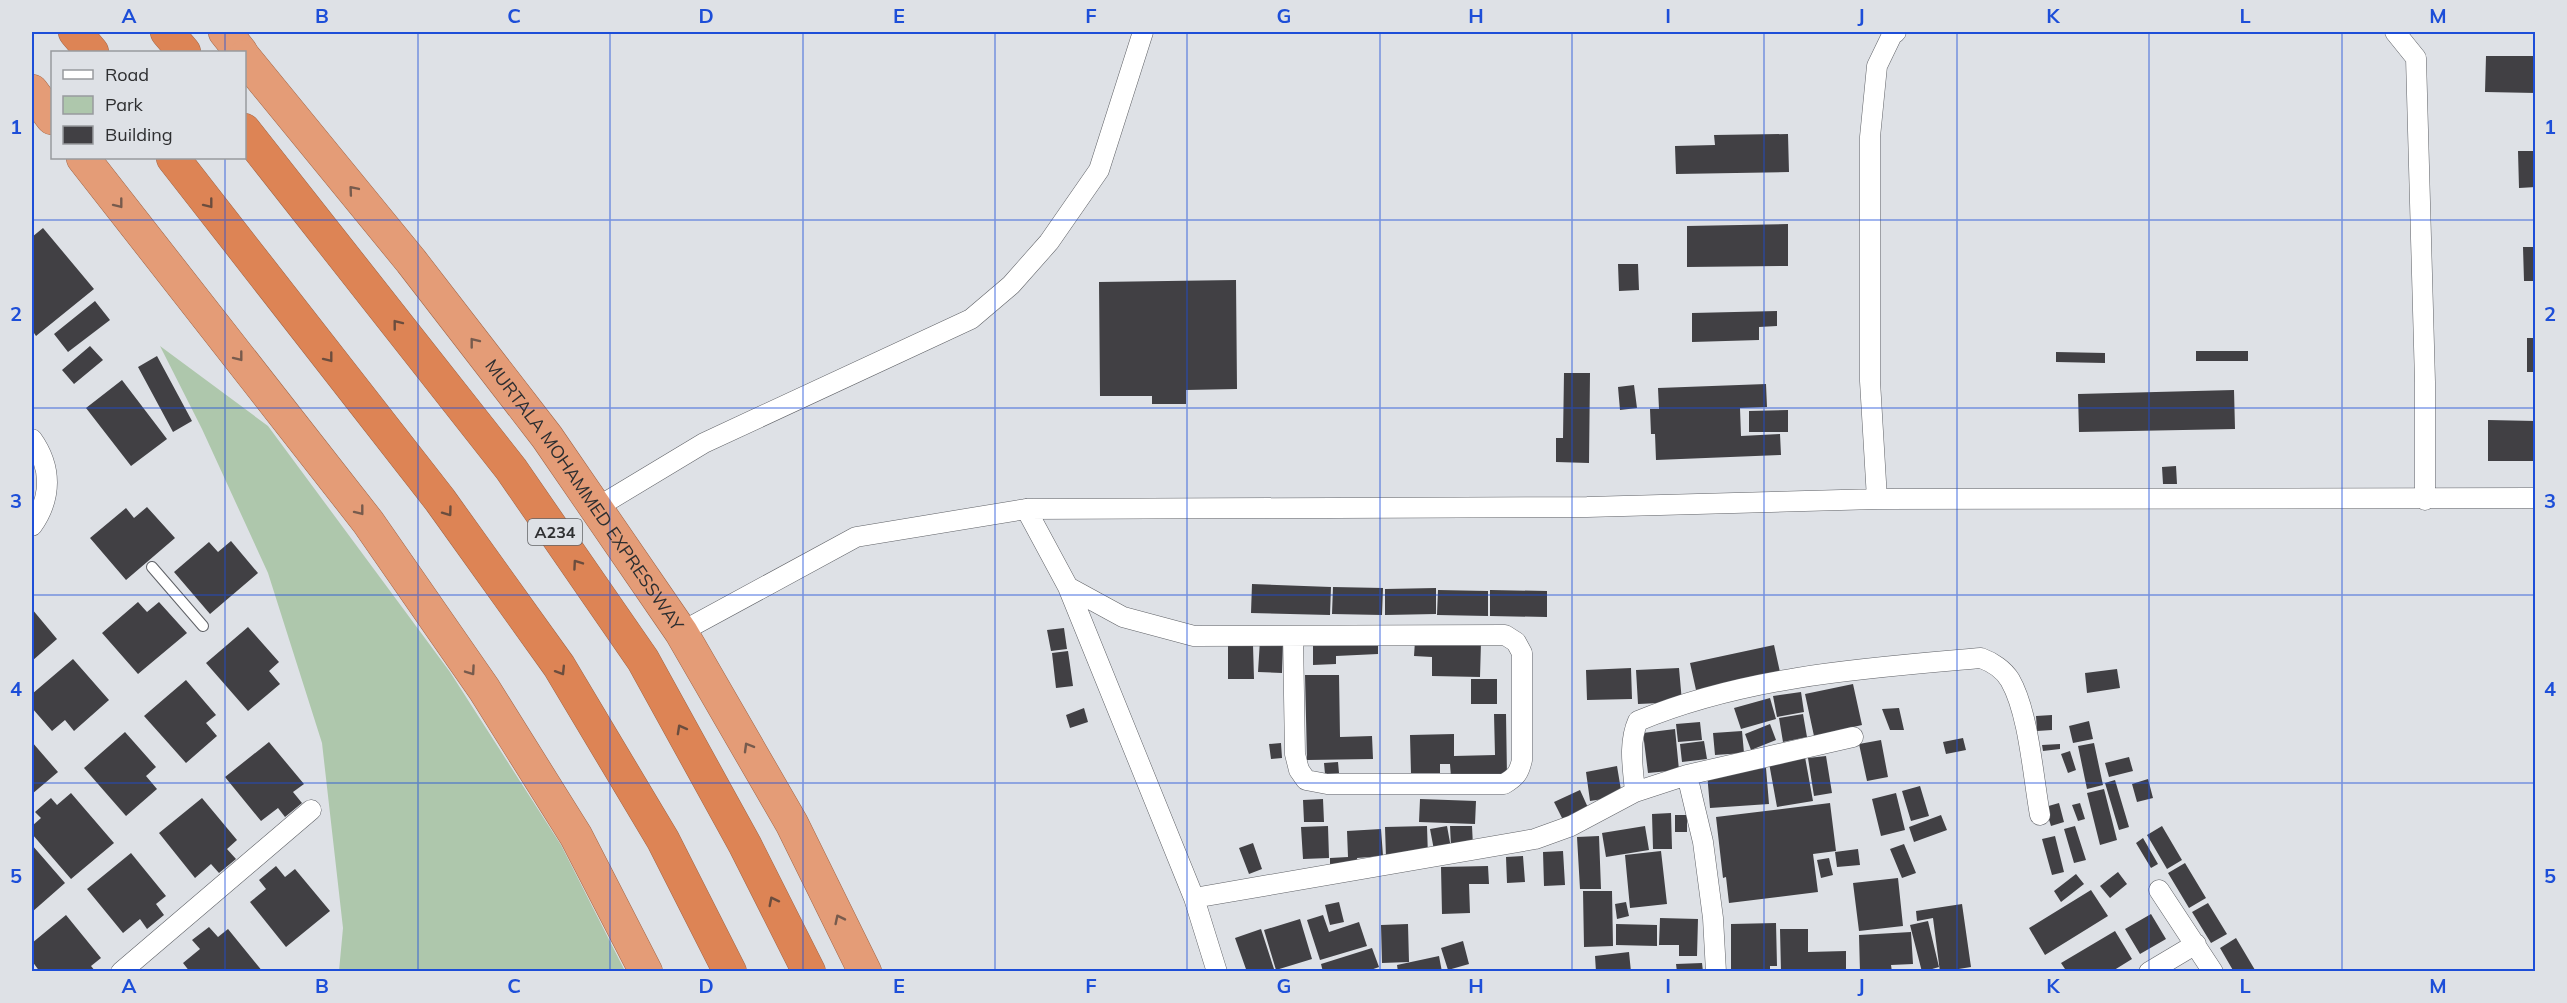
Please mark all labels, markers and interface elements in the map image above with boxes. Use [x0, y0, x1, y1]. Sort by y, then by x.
text: A [122, 3, 137, 28]
text: B [315, 3, 329, 28]
text: C [507, 3, 521, 28]
text: D [698, 3, 714, 28]
text: E [893, 3, 905, 28]
text: F [1085, 3, 1097, 28]
text: G [1277, 3, 1291, 28]
text: H [1468, 3, 1484, 28]
text: I [1665, 3, 1671, 28]
text: J [1857, 3, 1865, 28]
text: K [2046, 3, 2060, 28]
text: L [2239, 3, 2251, 28]
text: M [2429, 3, 2447, 28]
legend [51, 51, 246, 159]
text: Road [105, 63, 149, 86]
text: Park [105, 93, 144, 116]
text: 1 [10, 114, 22, 139]
text: 1 [2544, 114, 2556, 139]
text: Building [105, 123, 173, 146]
one-way arrow [349, 186, 360, 197]
one-way arrow [112, 197, 123, 208]
one-way arrow [202, 197, 213, 208]
text: 2 [10, 301, 22, 326]
text: 2 [2544, 301, 2556, 326]
one-way arrow [394, 320, 405, 331]
one-way arrow [470, 338, 481, 349]
one-way arrow [232, 350, 243, 361]
one-way arrow [322, 351, 333, 362]
street label: MURTALA MOHAMMED EXPRESSWAY [480, 354, 689, 636]
text: 3 [10, 488, 22, 513]
text: 3 [2544, 488, 2556, 513]
one-way arrow [352, 504, 363, 515]
one-way arrow [441, 505, 452, 516]
road number: A234 [528, 519, 582, 545]
one-way arrow [573, 560, 584, 571]
one-way arrow [464, 664, 475, 675]
one-way arrow [554, 664, 565, 675]
text: 4 [10, 676, 22, 701]
text: 4 [2544, 676, 2556, 701]
one-way arrow [677, 724, 688, 735]
one-way arrow [743, 743, 755, 753]
text: 5 [10, 863, 22, 888]
text: 5 [2544, 863, 2556, 888]
one-way arrow [769, 896, 780, 907]
one-way arrow [835, 915, 846, 925]
text: A [122, 973, 137, 998]
text: B [315, 973, 329, 998]
text: C [507, 973, 521, 998]
text: D [698, 973, 714, 998]
text: E [893, 973, 905, 998]
text: F [1085, 973, 1097, 998]
text: G [1277, 973, 1291, 998]
text: H [1468, 973, 1484, 998]
text: I [1665, 973, 1671, 998]
text: J [1857, 973, 1865, 998]
text: K [2046, 973, 2060, 998]
text: L [2239, 973, 2251, 998]
text: M [2429, 973, 2447, 998]

